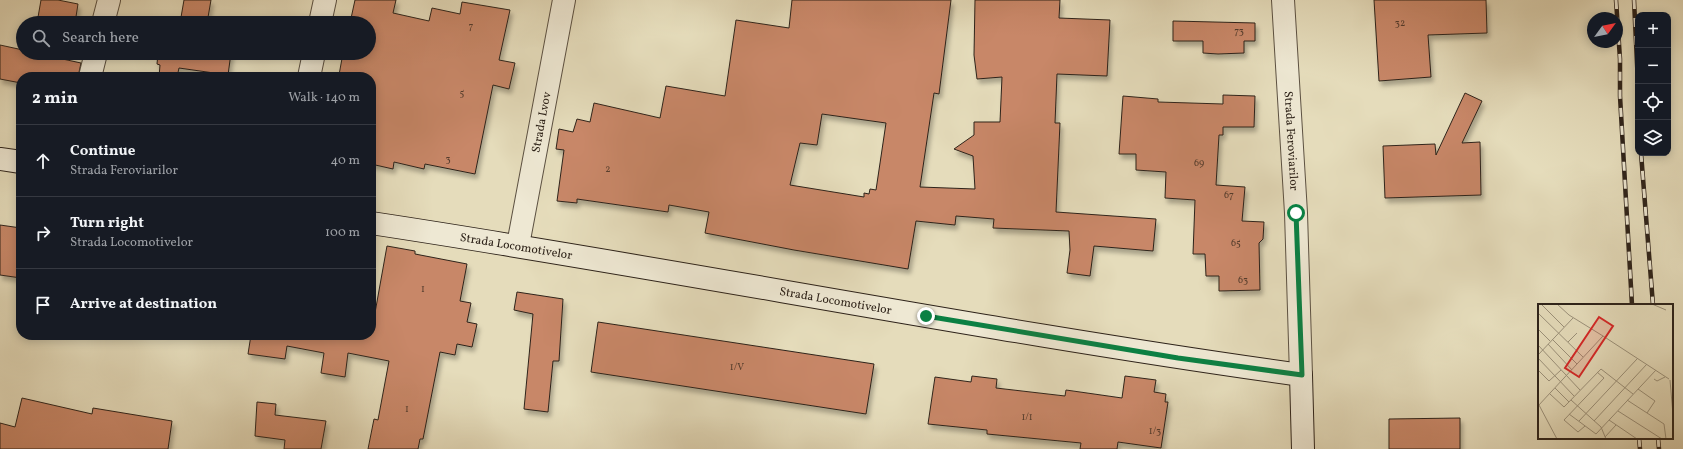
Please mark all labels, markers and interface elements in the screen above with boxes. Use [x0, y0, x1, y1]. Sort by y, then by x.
north arrow [1587, 12, 1623, 48]
map controls [1635, 12, 1671, 156]
button: + [1635, 12, 1671, 48]
search box [16, 16, 376, 60]
house number: 32 [1395, 16, 1405, 30]
house number: 7 [469, 19, 474, 33]
house number: 73 [1234, 24, 1244, 38]
icon: search [30, 27, 52, 49]
text: Search here [62, 28, 139, 49]
button: − [1635, 48, 1671, 84]
button: locate [1635, 84, 1671, 120]
house number: 5 [460, 86, 465, 100]
text: 2 min [32, 87, 78, 110]
text: Walk · 140 m [288, 89, 360, 107]
street label: Strada Lvov [528, 90, 556, 154]
street label: Strada Feroviarilor [1280, 91, 1302, 191]
button: layers [1635, 120, 1671, 156]
text: Continue [70, 141, 135, 162]
icon: ahead [32, 150, 54, 172]
text: 40 m [331, 152, 360, 170]
house number: 3 [445, 152, 451, 166]
house number: 69 [1194, 156, 1204, 170]
text: Strada Feroviarilor [70, 162, 178, 180]
house number: 2 [605, 162, 611, 176]
house number: 67 [1224, 188, 1234, 202]
route start [1287, 204, 1305, 222]
text: Turn right [70, 213, 144, 234]
icon: right [32, 222, 54, 244]
text: 100 m [325, 224, 360, 242]
street label: Strada Locomotivelor [459, 230, 573, 264]
text: Strada Locomotivelor [70, 234, 193, 252]
house number: 65 [1231, 236, 1241, 250]
house number: 63 [1238, 273, 1248, 287]
house number: 1 [421, 282, 425, 296]
street label: Strada Locomotivelor [778, 284, 893, 319]
icon: arrive [32, 294, 54, 316]
text: Arrive at destination [70, 294, 217, 315]
inset map [1538, 304, 1673, 439]
route end [917, 307, 935, 325]
house number: 1/V [730, 360, 744, 374]
house number: 1 [405, 402, 409, 416]
house number: 1/1 [1021, 410, 1033, 424]
house number: 1/3 [1149, 424, 1161, 438]

